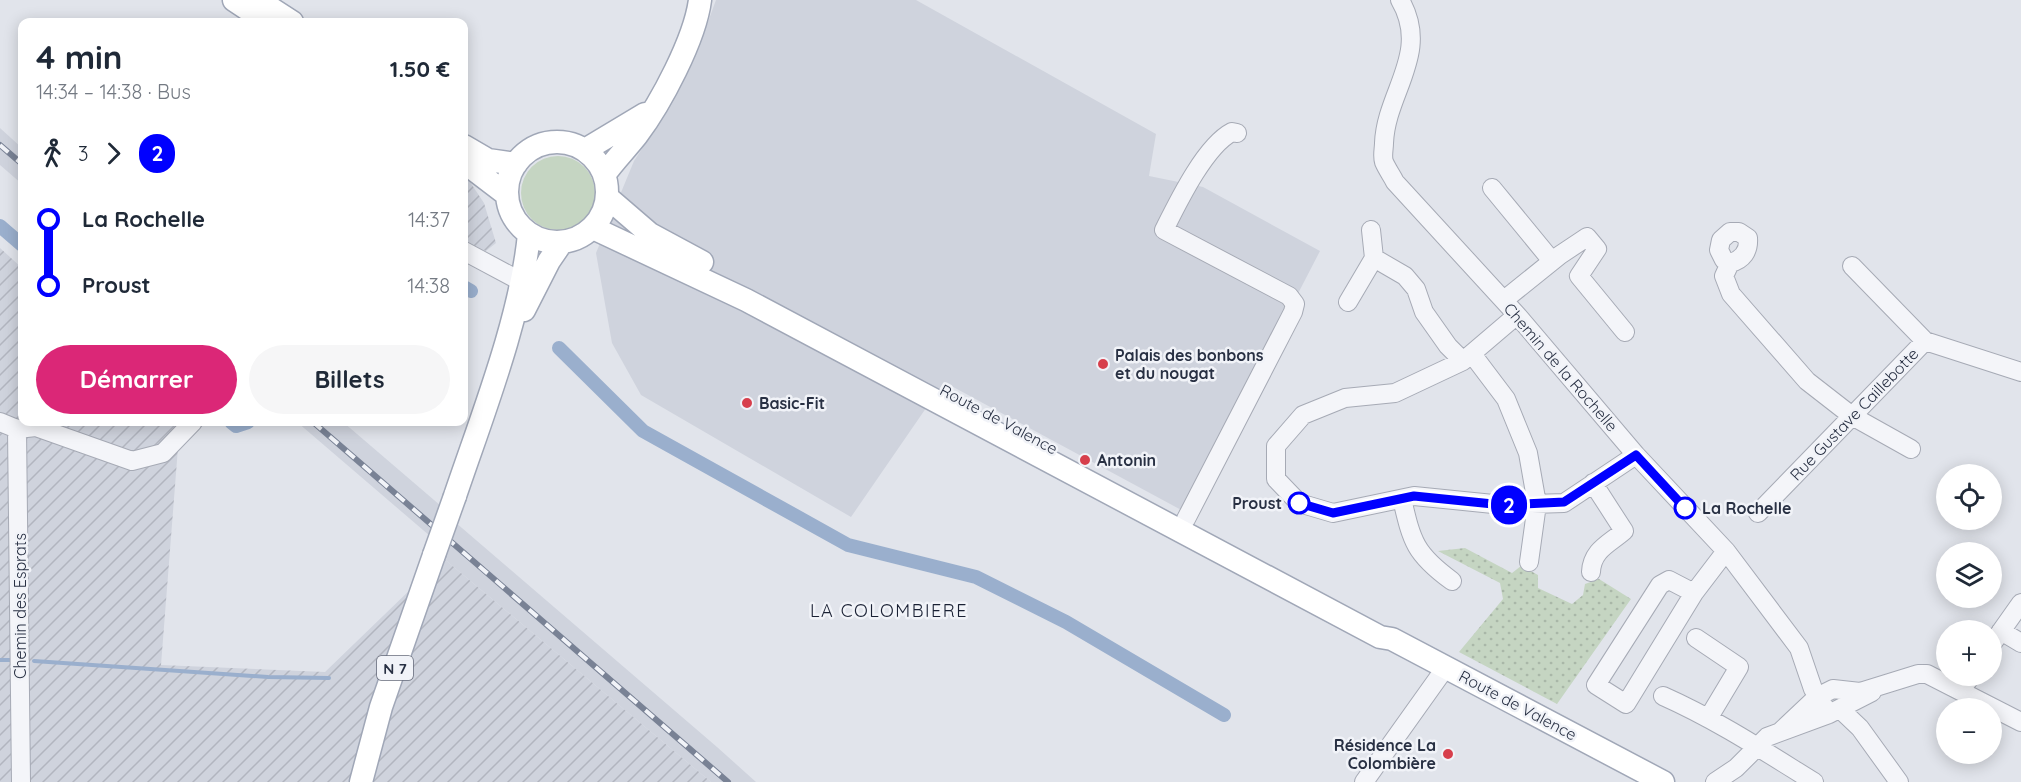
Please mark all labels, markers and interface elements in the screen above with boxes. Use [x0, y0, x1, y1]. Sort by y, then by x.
text: 4 min [36, 36, 123, 77]
text: 1.50 € [390, 55, 450, 83]
text: 14:34 – 14:38 · Bus [36, 79, 191, 104]
icon: walk [36, 137, 69, 170]
icon: forward [97, 137, 130, 170]
text: 2 [151, 140, 163, 166]
text: 3 [78, 141, 88, 166]
text: La Rochelle [82, 205, 205, 233]
text: 14:37 [408, 207, 450, 232]
text: Proust [82, 271, 151, 299]
text: 14:38 [407, 273, 450, 298]
street label: Chemin de la Rochelle [1500, 299, 1622, 435]
street label: Rue Gustave Caillebotte [1786, 344, 1922, 484]
button: Démarrer [36, 345, 237, 414]
button: Billets [249, 345, 450, 414]
place label: Palais des bonbons et du nougat [1115, 345, 1264, 383]
marker: Palais des bonbons et du nougat [1096, 357, 1110, 371]
street label: Route de Valence [937, 380, 1061, 458]
place label: Basic-Fit [759, 393, 825, 413]
marker: Basic-Fit [740, 396, 754, 410]
place label: Antonin [1097, 450, 1156, 470]
marker: Antonin [1078, 453, 1092, 467]
map controls [1936, 464, 2002, 764]
button: locate [1936, 464, 2002, 530]
line badge: 2 [1490, 486, 1528, 524]
marker: Proust [1288, 492, 1310, 514]
text: 2 [1503, 492, 1515, 518]
place label: Proust [1232, 493, 1282, 513]
marker: La Rochelle [1674, 497, 1696, 519]
place label: La Rochelle [1702, 498, 1791, 518]
street label: Chemin des Esprats [10, 533, 30, 679]
button: layers [1936, 542, 2002, 608]
district label: LA COLOMBIERE [810, 599, 968, 622]
button: + [1936, 620, 2002, 686]
road number: N 7 [377, 656, 413, 680]
street label: Route de Valence [1456, 666, 1580, 744]
button: − [1936, 698, 2002, 764]
place label: Résidence La Colombière [1334, 735, 1436, 773]
marker: Résidence La Colombière [1441, 747, 1455, 761]

